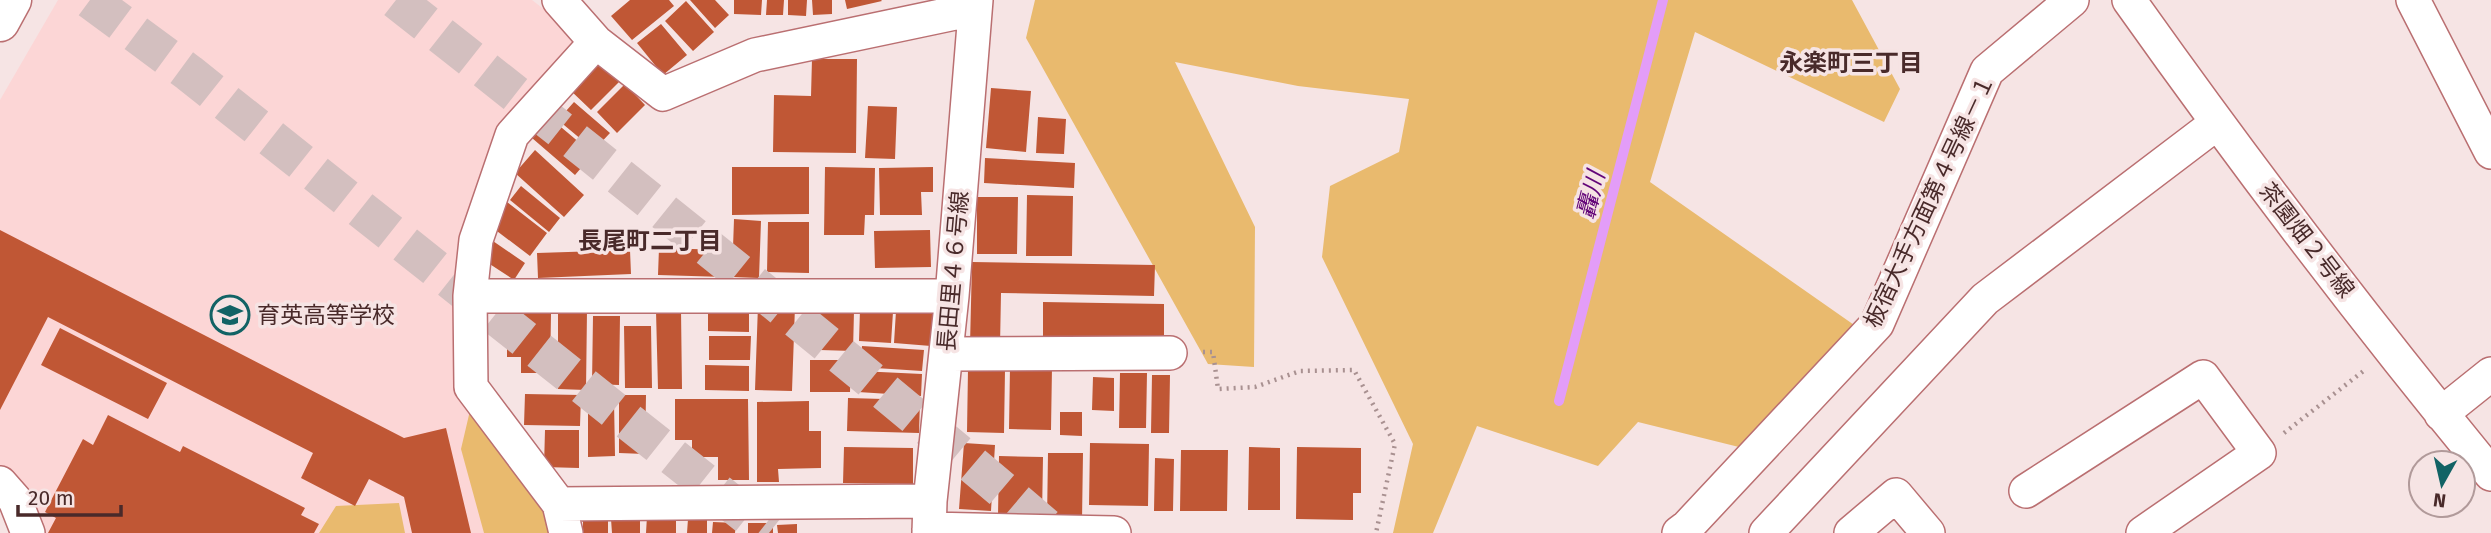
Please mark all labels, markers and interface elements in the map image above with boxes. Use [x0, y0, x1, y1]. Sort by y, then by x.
district label: 永楽町三丁目 [1779, 49, 1923, 77]
street label: 板宿大手方面第４号線－１ [1858, 70, 2000, 332]
water label: 轟川 [1572, 165, 1611, 222]
street label: 茶園畑２号線 [2253, 177, 2361, 303]
street label: 長田里４６号線 [932, 190, 974, 352]
district label: 長尾町二丁目 [578, 227, 722, 255]
school or university icon: 育英高等学校 [209, 294, 251, 336]
place label: 育英高等学校 [257, 301, 395, 329]
north arrow [2407, 449, 2477, 519]
scale bar [18, 474, 121, 518]
text: 20 m [28, 485, 74, 511]
text: N [2432, 488, 2448, 513]

